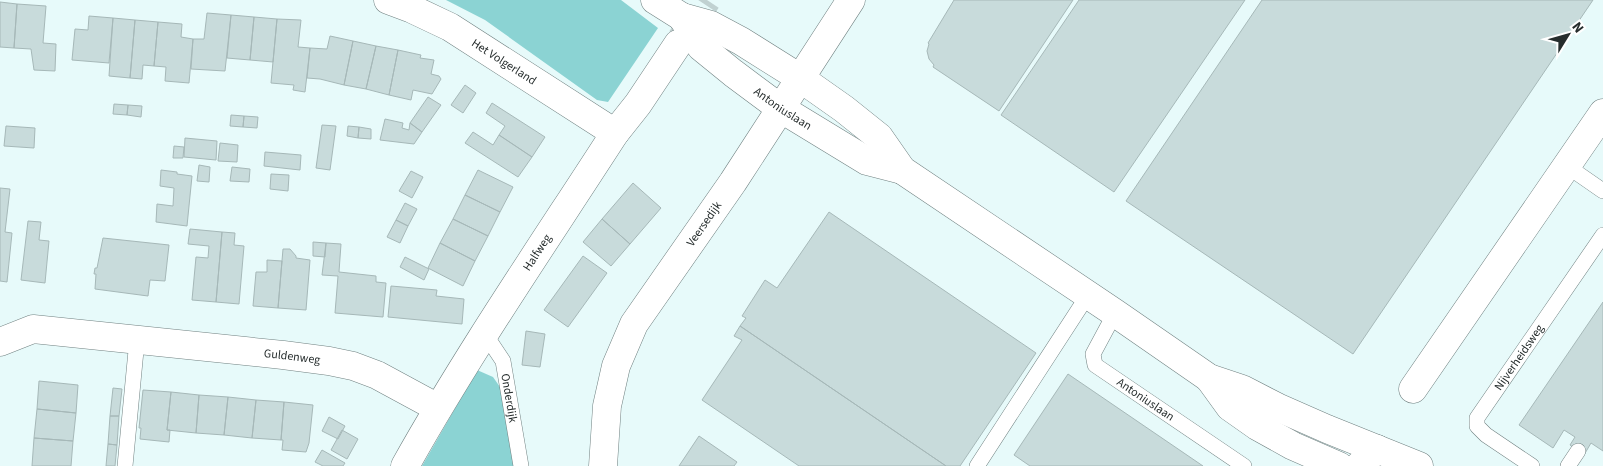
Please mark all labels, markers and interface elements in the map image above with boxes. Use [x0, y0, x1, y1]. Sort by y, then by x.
north arrow [1543, 10, 1593, 60]
text: N [1567, 18, 1588, 38]
street label: Het Volgerland [468, 35, 540, 89]
street label: Antoniuslaan [750, 83, 815, 134]
street label: Veersedijk [682, 198, 726, 250]
street label: Halfweg [519, 231, 555, 274]
street label: Nijverheidsweg [1490, 321, 1548, 394]
street label: Guldenweg [263, 345, 321, 368]
street label: Onderdijk [497, 372, 522, 424]
street label: Antoniuslaan [1113, 374, 1178, 425]

